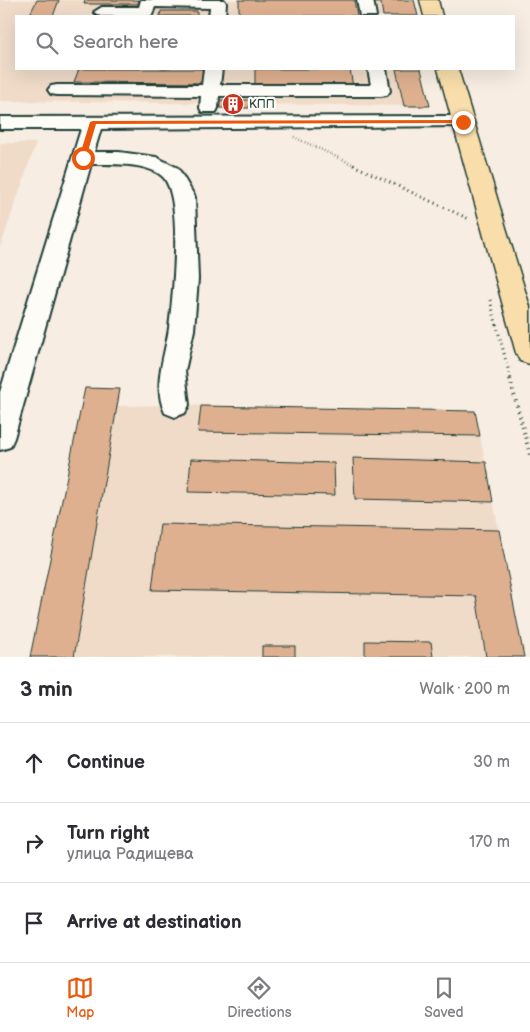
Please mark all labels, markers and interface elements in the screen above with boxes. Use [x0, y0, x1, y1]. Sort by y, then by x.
search box [15, 15, 515, 70]
icon: search [33, 29, 61, 57]
text: Search here [73, 31, 178, 54]
building icon: КПП [221, 92, 245, 116]
place label: КПП [249, 97, 275, 112]
route end [452, 111, 475, 134]
route start [72, 147, 95, 170]
text: 3 min [20, 677, 73, 702]
text: Walk · 200 m [420, 680, 510, 699]
icon: ahead [20, 749, 48, 777]
text: Continue [67, 751, 145, 774]
text: 30 m [473, 753, 510, 772]
text: Turn right [67, 822, 150, 845]
icon: right [20, 829, 48, 857]
text: 170 m [469, 833, 510, 852]
text: улица Радищева [67, 845, 194, 864]
icon: arrive [20, 909, 48, 937]
text: Arrive at destination [67, 911, 242, 934]
tab: Map [66, 974, 95, 1021]
tab: Directions [227, 974, 292, 1021]
tab: Saved [424, 974, 464, 1021]

